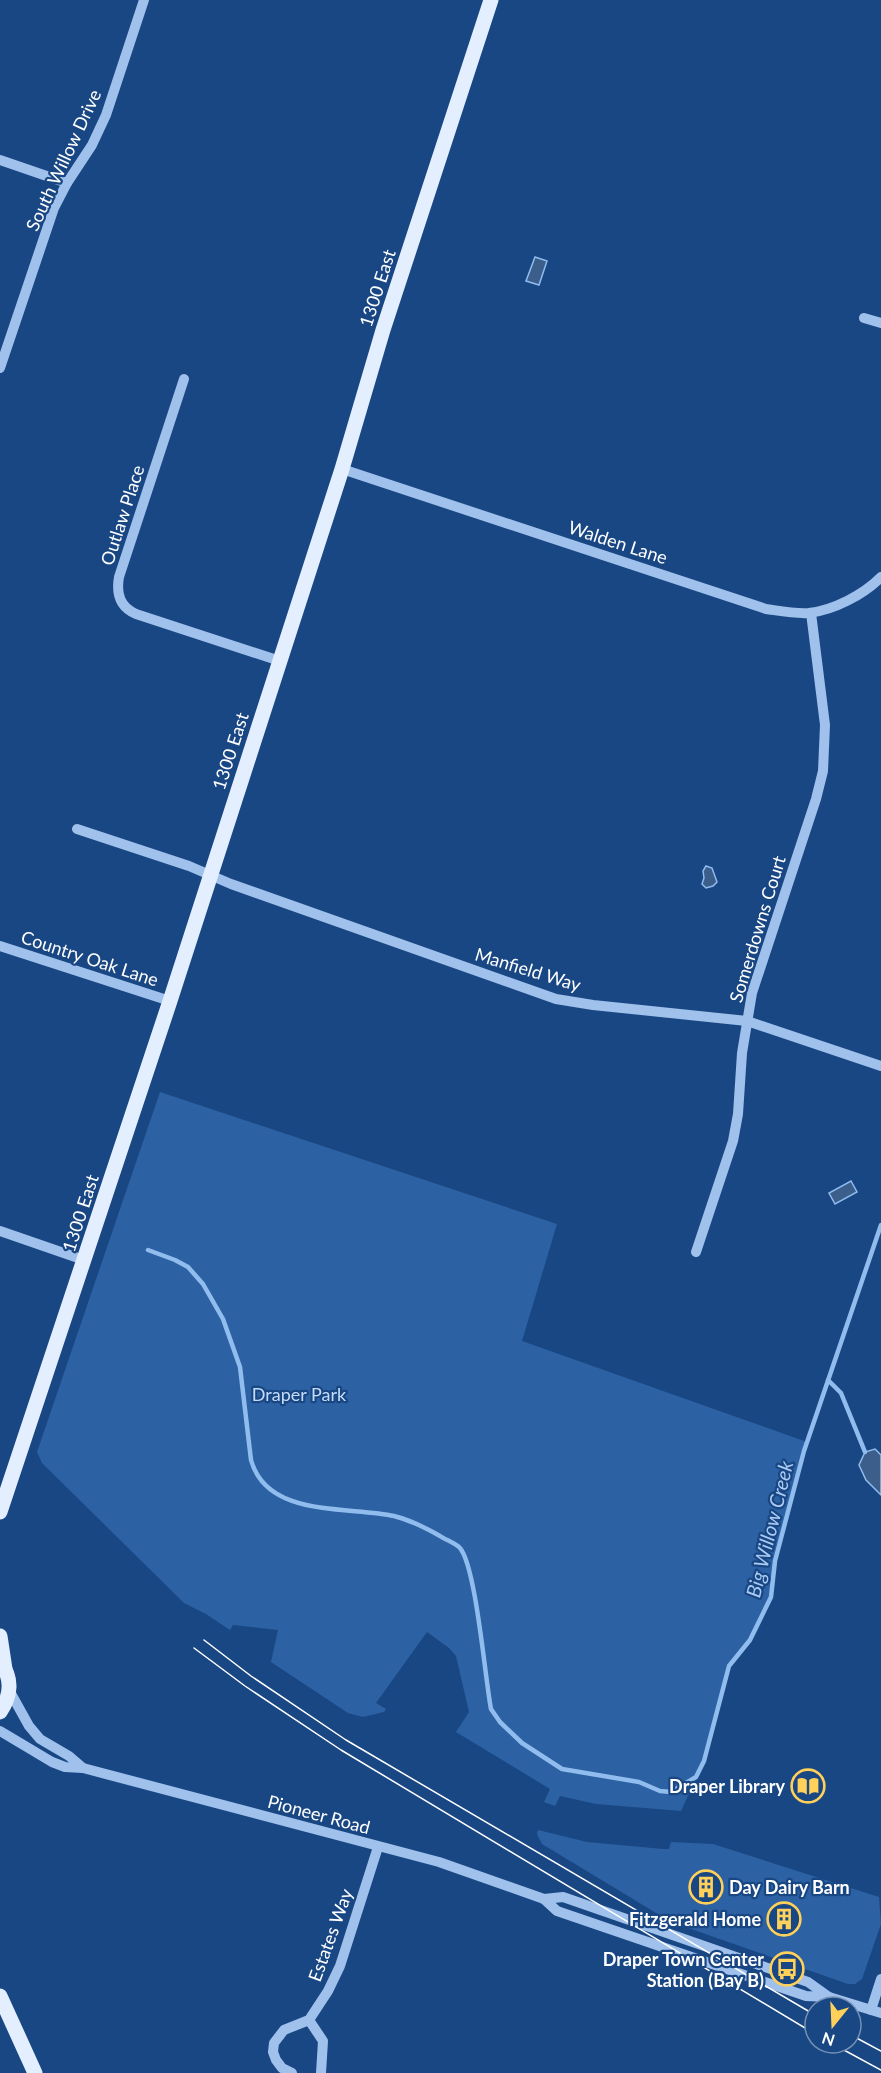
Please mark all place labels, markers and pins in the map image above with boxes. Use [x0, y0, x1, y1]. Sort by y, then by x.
library icon: Draper Library [790, 1768, 826, 1804]
place label: Draper Library [669, 1775, 785, 1797]
building icon: Day Dairy Barn [688, 1869, 724, 1905]
place label: Day Dairy Barn [729, 1876, 850, 1898]
building icon: Fitzgerald Home [766, 1901, 802, 1937]
place label: Fitzgerald Home [629, 1908, 761, 1930]
place label: Draper Town Center Station (Bay B) [603, 1948, 764, 1991]
bus stop icon: Draper Town Center Station (Bay B) [769, 1951, 805, 1987]

